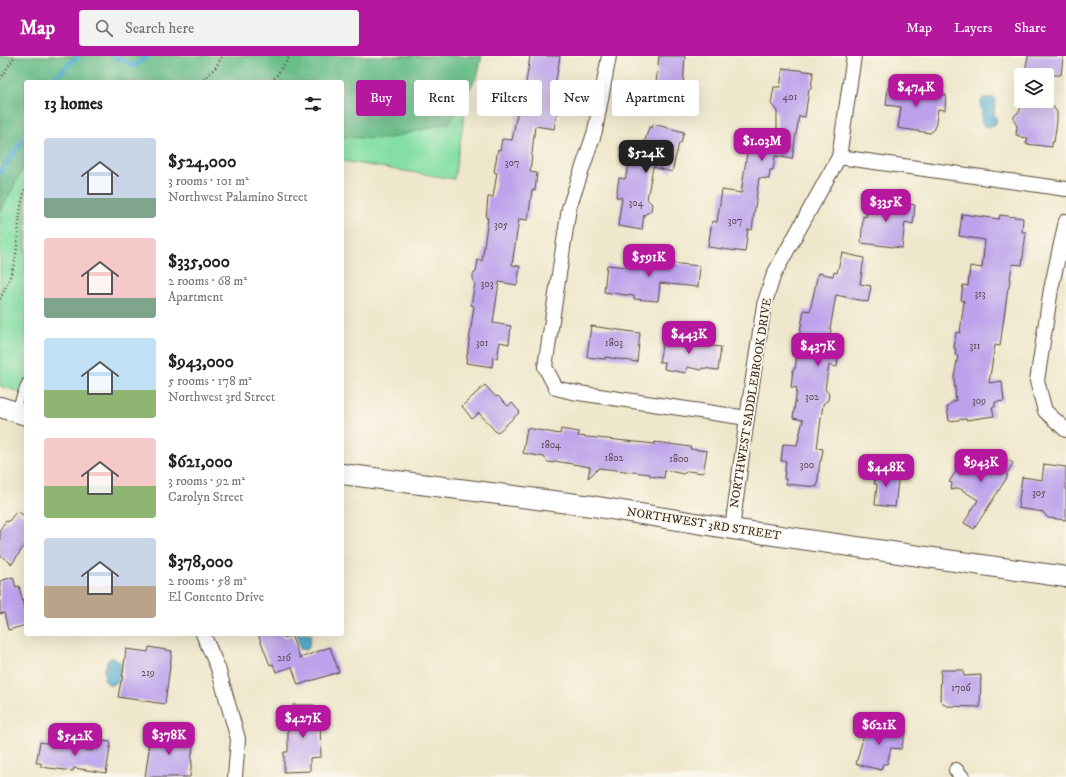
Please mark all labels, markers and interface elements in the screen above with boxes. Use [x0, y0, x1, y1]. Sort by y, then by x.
search box [79, 10, 359, 46]
text: Map [20, 17, 55, 40]
icon: search [93, 17, 115, 39]
text: Search here [125, 19, 194, 38]
text: Map [906, 19, 932, 37]
text: Layers [954, 19, 992, 37]
text: Share [1014, 19, 1046, 37]
map controls [1014, 68, 1054, 108]
button: layers [1014, 68, 1054, 108]
pin: $474K [888, 74, 944, 108]
text: $474K [897, 79, 935, 95]
chip: Buy [356, 80, 406, 116]
chip: Rent [414, 80, 469, 116]
chip: Filters [477, 80, 542, 116]
chip: New [550, 80, 604, 116]
chip: Apartment [612, 80, 699, 116]
house number: 401 [783, 91, 798, 103]
text: 13 homes [44, 93, 103, 115]
icon: filters [302, 93, 324, 115]
pin: $1.03M [729, 128, 795, 162]
text: $1.03M [743, 133, 781, 149]
pin: $524K [618, 140, 674, 174]
text: $524K [628, 145, 664, 161]
text: $524,000 [168, 151, 236, 173]
icon: home [76, 154, 124, 202]
house number: 307 [505, 157, 519, 169]
text: 3 rooms · 101 m² [168, 173, 249, 189]
text: Northwest Palamino Street [168, 189, 308, 205]
pin: $335K [858, 189, 914, 223]
text: $335K [870, 194, 902, 210]
house number: 304 [629, 197, 644, 209]
house number: 307 [728, 215, 742, 227]
house number: 305 [494, 219, 508, 231]
pin: $591K [621, 244, 677, 278]
text: $591K [632, 249, 666, 265]
text: $335,000 [168, 251, 230, 273]
icon: home [76, 254, 124, 302]
text: 2 rooms · 68 m² [168, 273, 247, 289]
house number: 303 [481, 278, 494, 290]
house number: 313 [974, 288, 986, 300]
text: Apartment [168, 289, 223, 305]
street label: NORTHWEST SADDLEBROOK DRIVE [727, 296, 775, 509]
pin: $443K [661, 321, 717, 355]
text: $443K [671, 326, 707, 342]
pin: $437K [790, 333, 846, 367]
house number: 301 [476, 337, 489, 349]
house number: 1803 [605, 337, 623, 349]
text: $437K [800, 338, 836, 354]
house number: 311 [969, 340, 981, 352]
text: $943,000 [168, 351, 234, 373]
icon: home [76, 354, 124, 402]
text: 5 rooms · 178 m² [168, 373, 252, 389]
text: Northwest 3rd Street [168, 389, 275, 405]
house number: 302 [805, 391, 819, 403]
house number: 309 [972, 395, 986, 407]
house number: 1804 [541, 439, 561, 451]
pin: $943K [953, 449, 1009, 483]
text: $621,000 [168, 451, 233, 473]
house number: 1802 [605, 452, 624, 464]
house number: 1800 [669, 453, 689, 465]
icon: home [76, 454, 124, 502]
pin: $448K [858, 454, 914, 488]
text: $943K [963, 454, 999, 470]
house number: 300 [800, 459, 814, 471]
text: $448K [867, 459, 905, 475]
text: 3 rooms · 92 m² [168, 473, 245, 489]
house number: 305 [1032, 487, 1046, 499]
text: Carolyn Street [168, 489, 244, 505]
street label: NORTHWEST 3RD STREET [626, 504, 782, 544]
text: $378,000 [168, 551, 233, 573]
icon: home [76, 554, 124, 602]
text: 2 rooms · 58 m² [168, 573, 247, 589]
text: El Contento Drive [168, 589, 264, 605]
house number: 216 [277, 652, 292, 664]
house number: 219 [141, 667, 155, 679]
house number: 1706 [951, 682, 972, 694]
pin: $427K [275, 705, 331, 739]
text: $427K [285, 710, 321, 726]
pin: $621K [851, 712, 907, 746]
text: $621K [862, 717, 896, 733]
pin: $378K [141, 722, 197, 756]
pin: $542K [47, 723, 103, 757]
text: $378K [152, 727, 186, 743]
text: $542K [57, 728, 93, 744]

